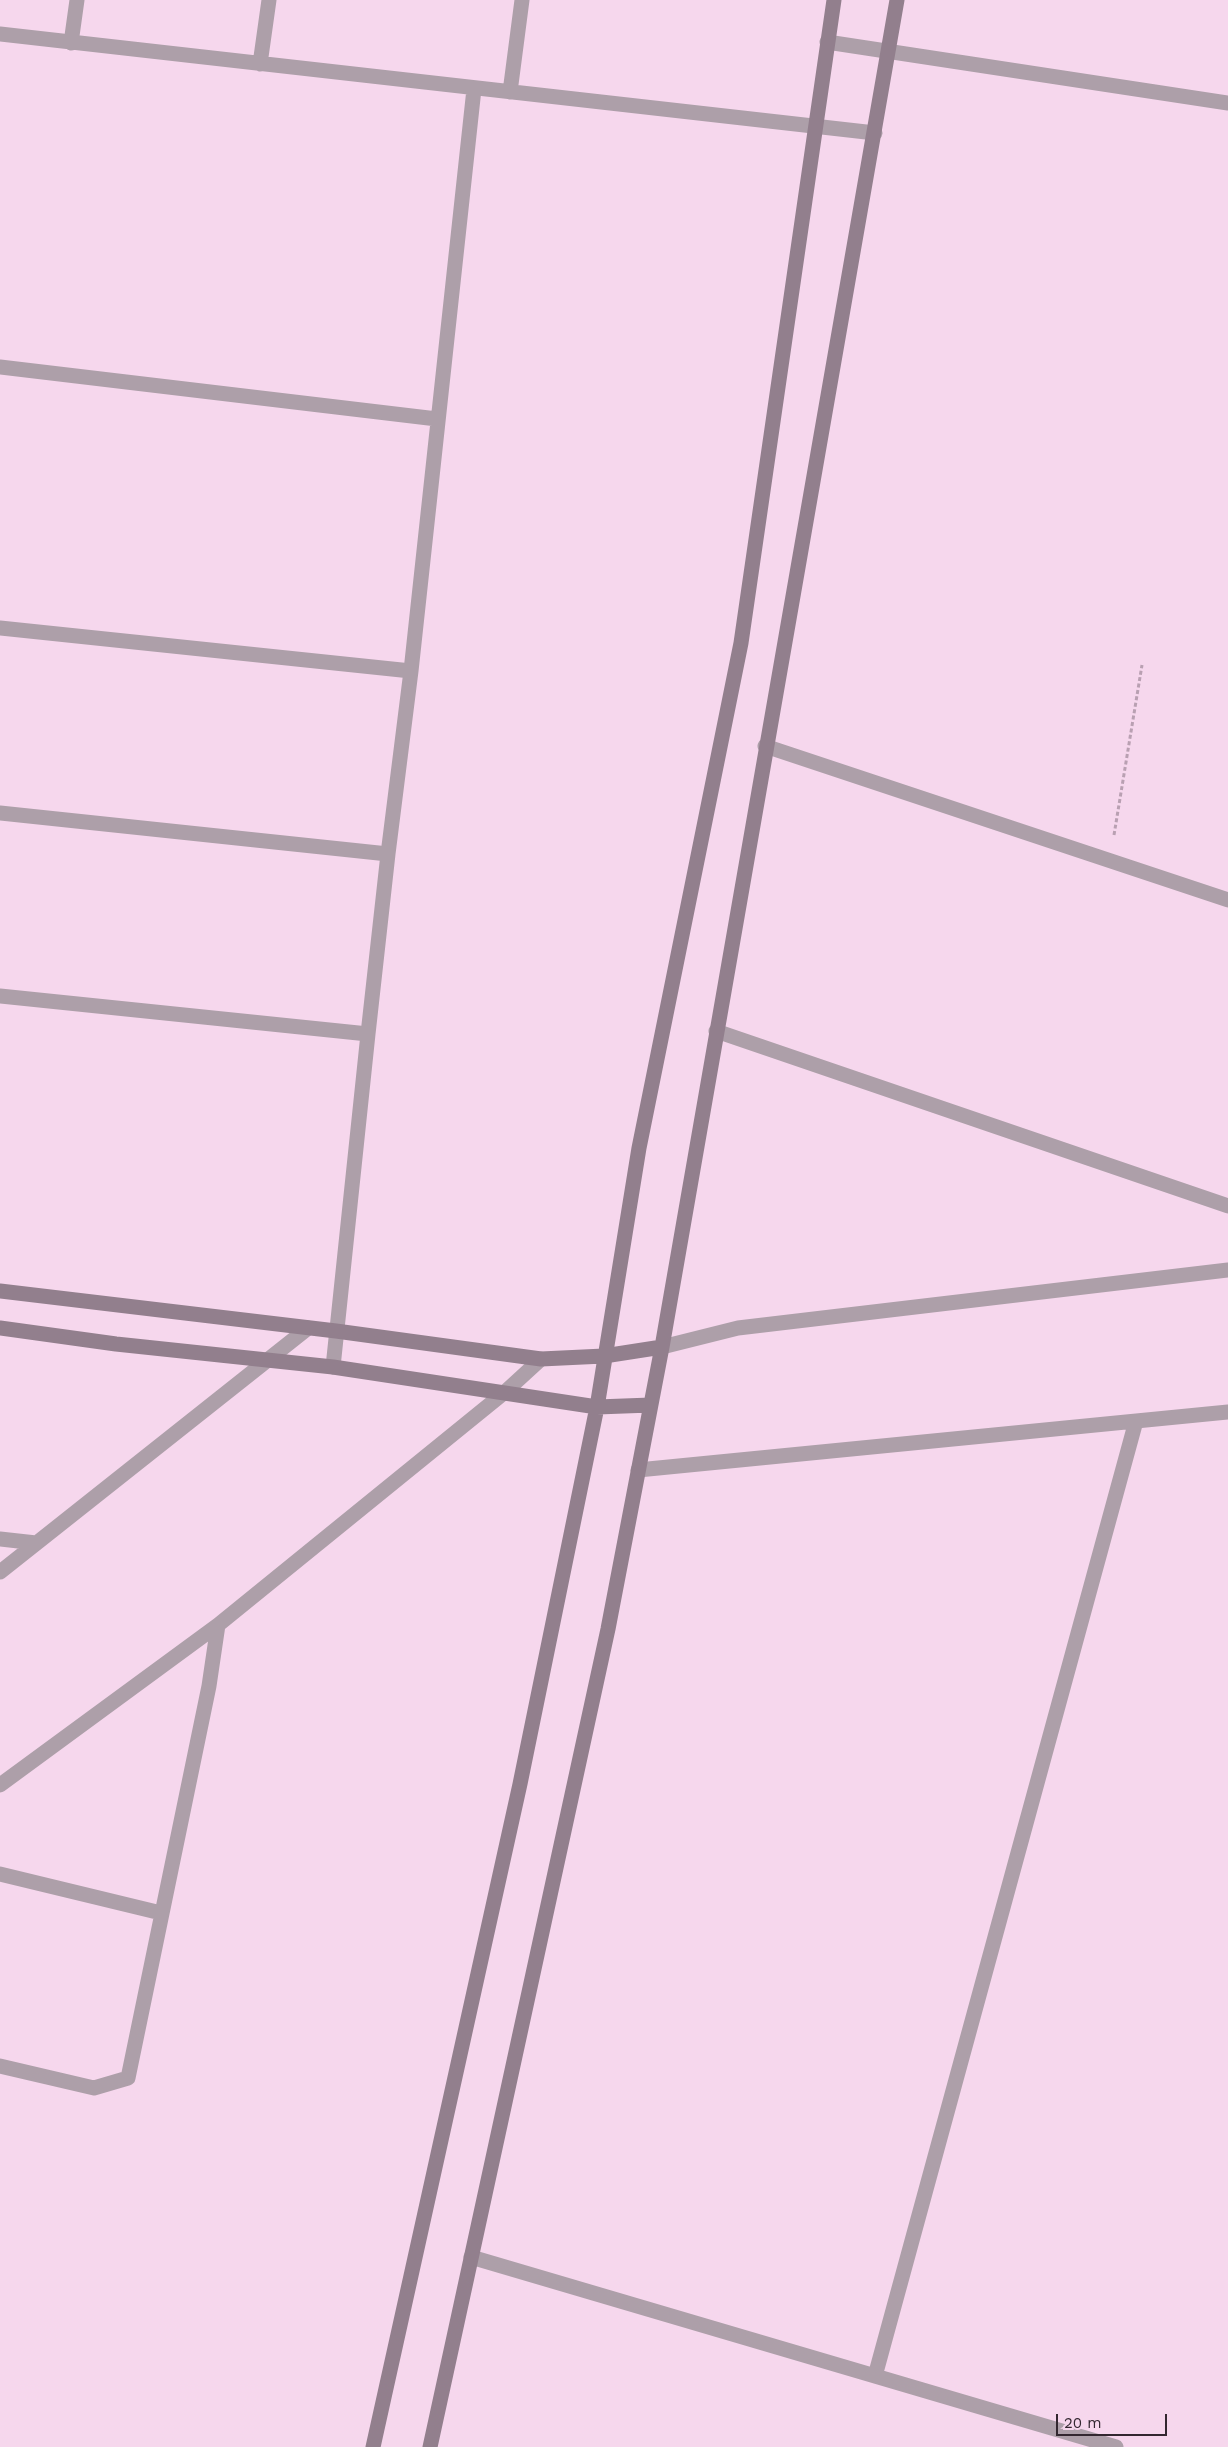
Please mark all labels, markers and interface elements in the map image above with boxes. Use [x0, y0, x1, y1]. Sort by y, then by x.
scale bar [1058, 2404, 1169, 2436]
text: 20 m [1064, 2414, 1102, 2432]

